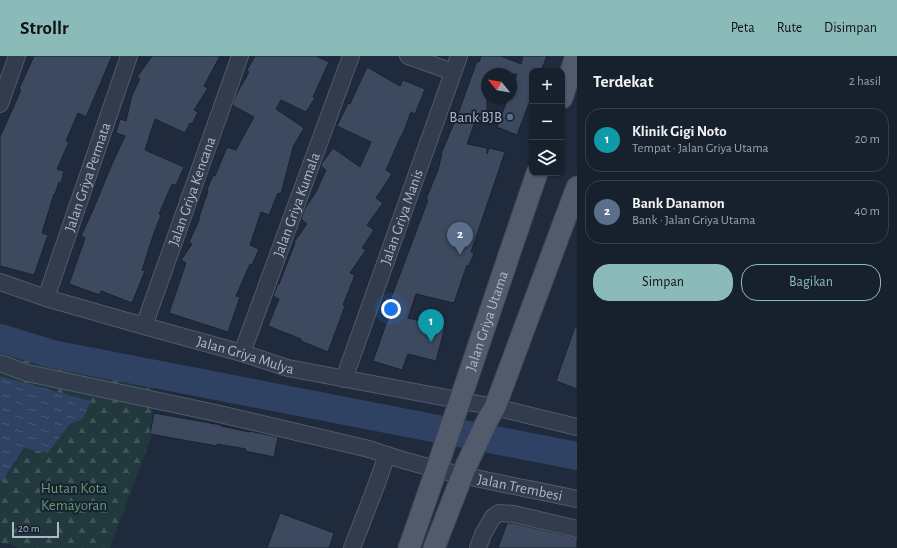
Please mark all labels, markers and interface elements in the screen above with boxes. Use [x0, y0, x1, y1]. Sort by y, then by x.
text: Strollr [20, 19, 69, 38]
text: Peta [731, 21, 755, 35]
text: Rute [777, 21, 802, 35]
text: Disimpan [824, 21, 877, 35]
north arrow [481, 68, 517, 104]
map controls [529, 68, 565, 176]
button: + [529, 68, 565, 104]
text: Terdekat [593, 73, 653, 90]
text: 2 hasil [849, 75, 881, 88]
button: − [529, 104, 565, 140]
place label: Bank BJB [449, 110, 502, 125]
marker: Bank BJB [505, 112, 515, 122]
street label: Jalan Griya Permata [62, 120, 114, 234]
text: Klinik Gigi Noto [632, 124, 727, 139]
text: 1 [605, 133, 609, 146]
text: 20 m [855, 133, 880, 146]
street label: Jalan Griya Kencana [166, 135, 219, 248]
button: layers [529, 140, 565, 176]
text: Tempat · Jalan Griya Utama [632, 142, 769, 155]
street label: Jalan Griya Kumala [271, 151, 323, 259]
street label: Jalan Griya Manis [378, 167, 426, 267]
text: Bank Danamon [632, 196, 725, 211]
text: 2 [604, 205, 610, 218]
text: 40 m [854, 205, 880, 218]
text: Bank · Jalan Griya Utama [632, 214, 755, 227]
pin: 2 [447, 222, 473, 255]
button: Simpan [593, 264, 733, 301]
button: Bagikan [741, 264, 881, 301]
street label: Jalan Griya Utama [463, 269, 511, 373]
your location [381, 299, 401, 319]
pin: 1 [418, 309, 444, 342]
street label: Jalan Griya Mulya [195, 334, 295, 377]
street label: Jalan Trembesi [476, 472, 564, 504]
park label: Hutan Kota Kemayoran [41, 481, 107, 513]
scale bar [12, 520, 59, 539]
text: 20 m [18, 523, 39, 534]

